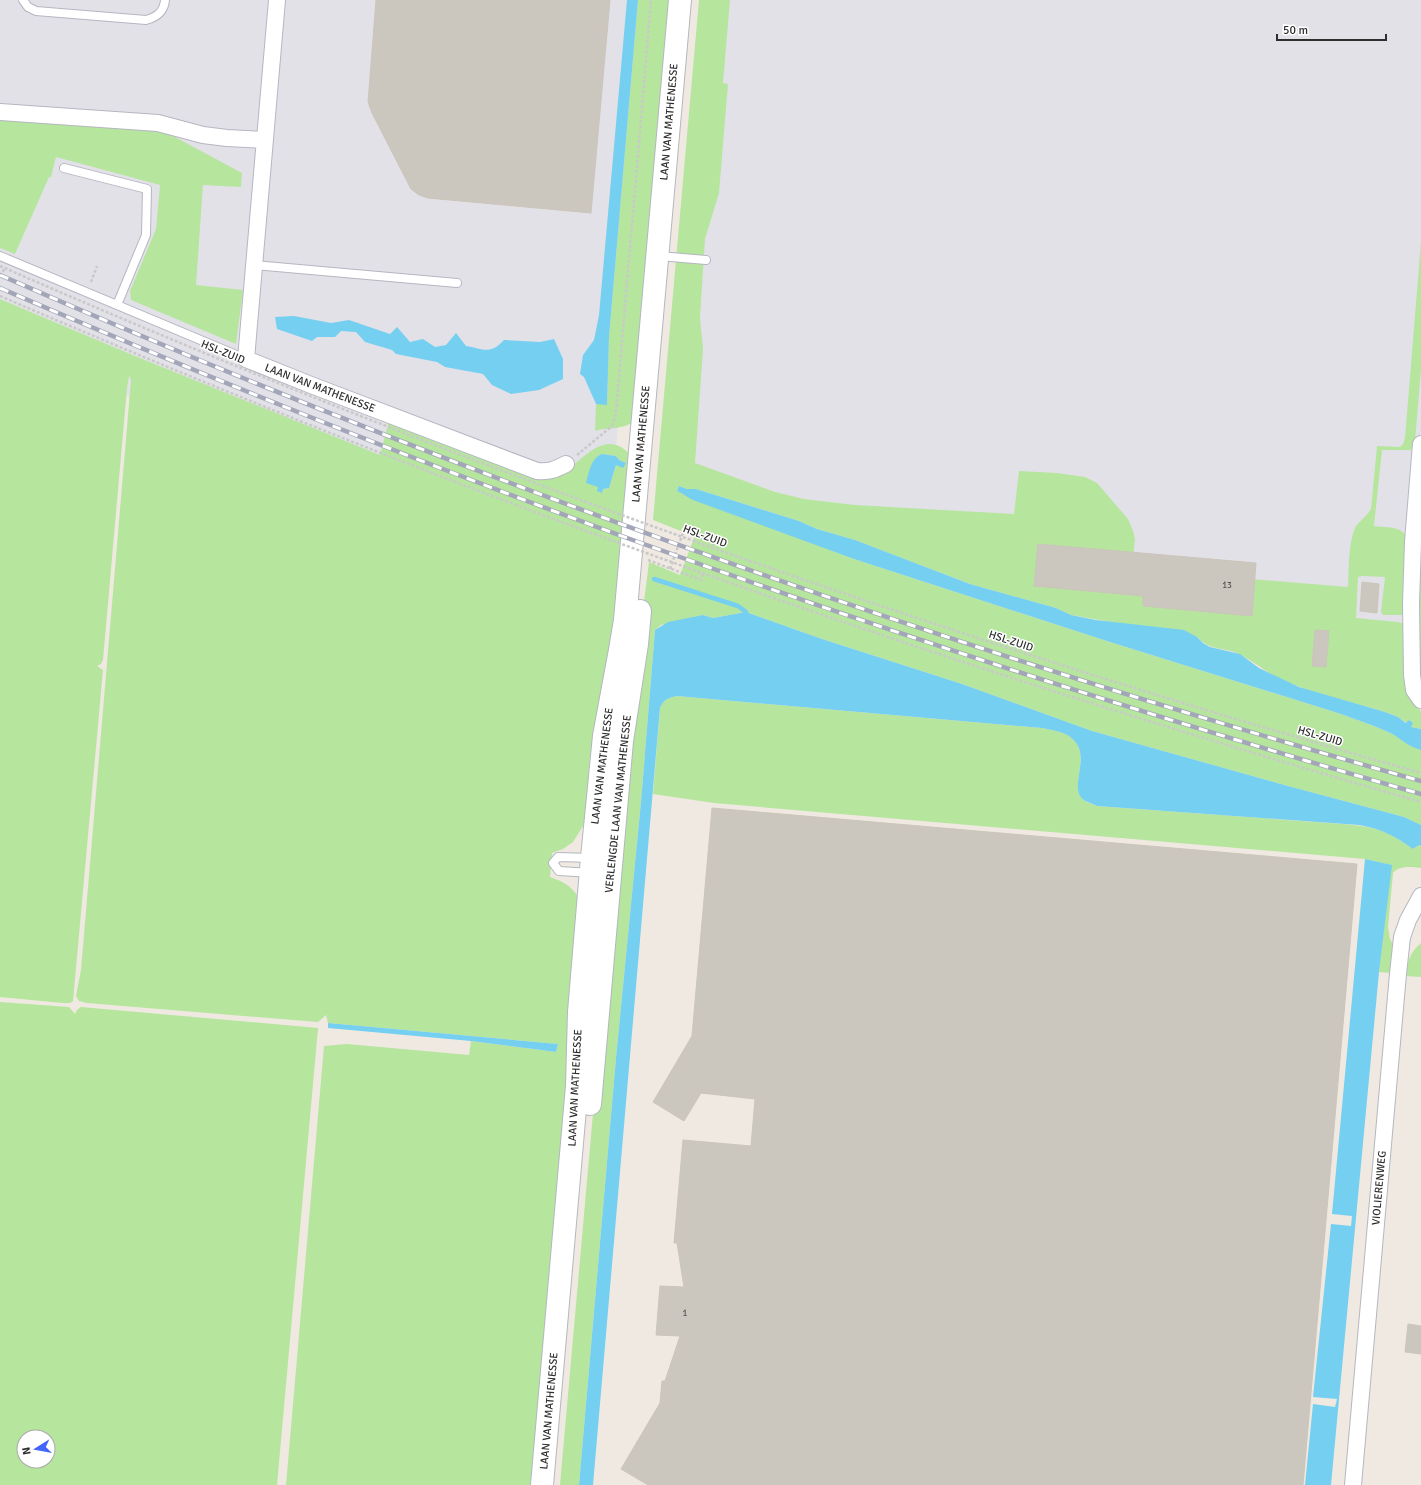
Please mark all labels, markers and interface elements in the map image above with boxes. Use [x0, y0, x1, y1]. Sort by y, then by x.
scale bar [1277, 16, 1386, 42]
text: 50 m [1283, 23, 1308, 38]
street label: LAAN VAN MATHENESSE [657, 63, 681, 181]
street label: HSL-ZUID [199, 337, 247, 367]
street label: LAAN VAN MATHENESSE [263, 361, 377, 415]
street label: LAAN VAN MATHENESSE [629, 385, 653, 503]
street label: HSL-ZUID [681, 522, 729, 550]
house number: 13 [1222, 580, 1232, 591]
street label: HSL-ZUID [987, 628, 1035, 654]
street label: LAAN VAN MATHENESSE [588, 707, 616, 825]
street label: VERLENGDE LAAN VAN MATHENESSE [602, 714, 634, 894]
street label: HSL-ZUID [1296, 723, 1344, 749]
street label: LAAN VAN MATHENESSE [565, 1029, 585, 1147]
street label: VIOLIERENWEG [1369, 1150, 1389, 1226]
house number: 1 [683, 1308, 688, 1319]
street label: LAAN VAN MATHENESSE [537, 1352, 561, 1470]
north arrow [16, 1429, 56, 1469]
text: N [20, 1446, 34, 1456]

